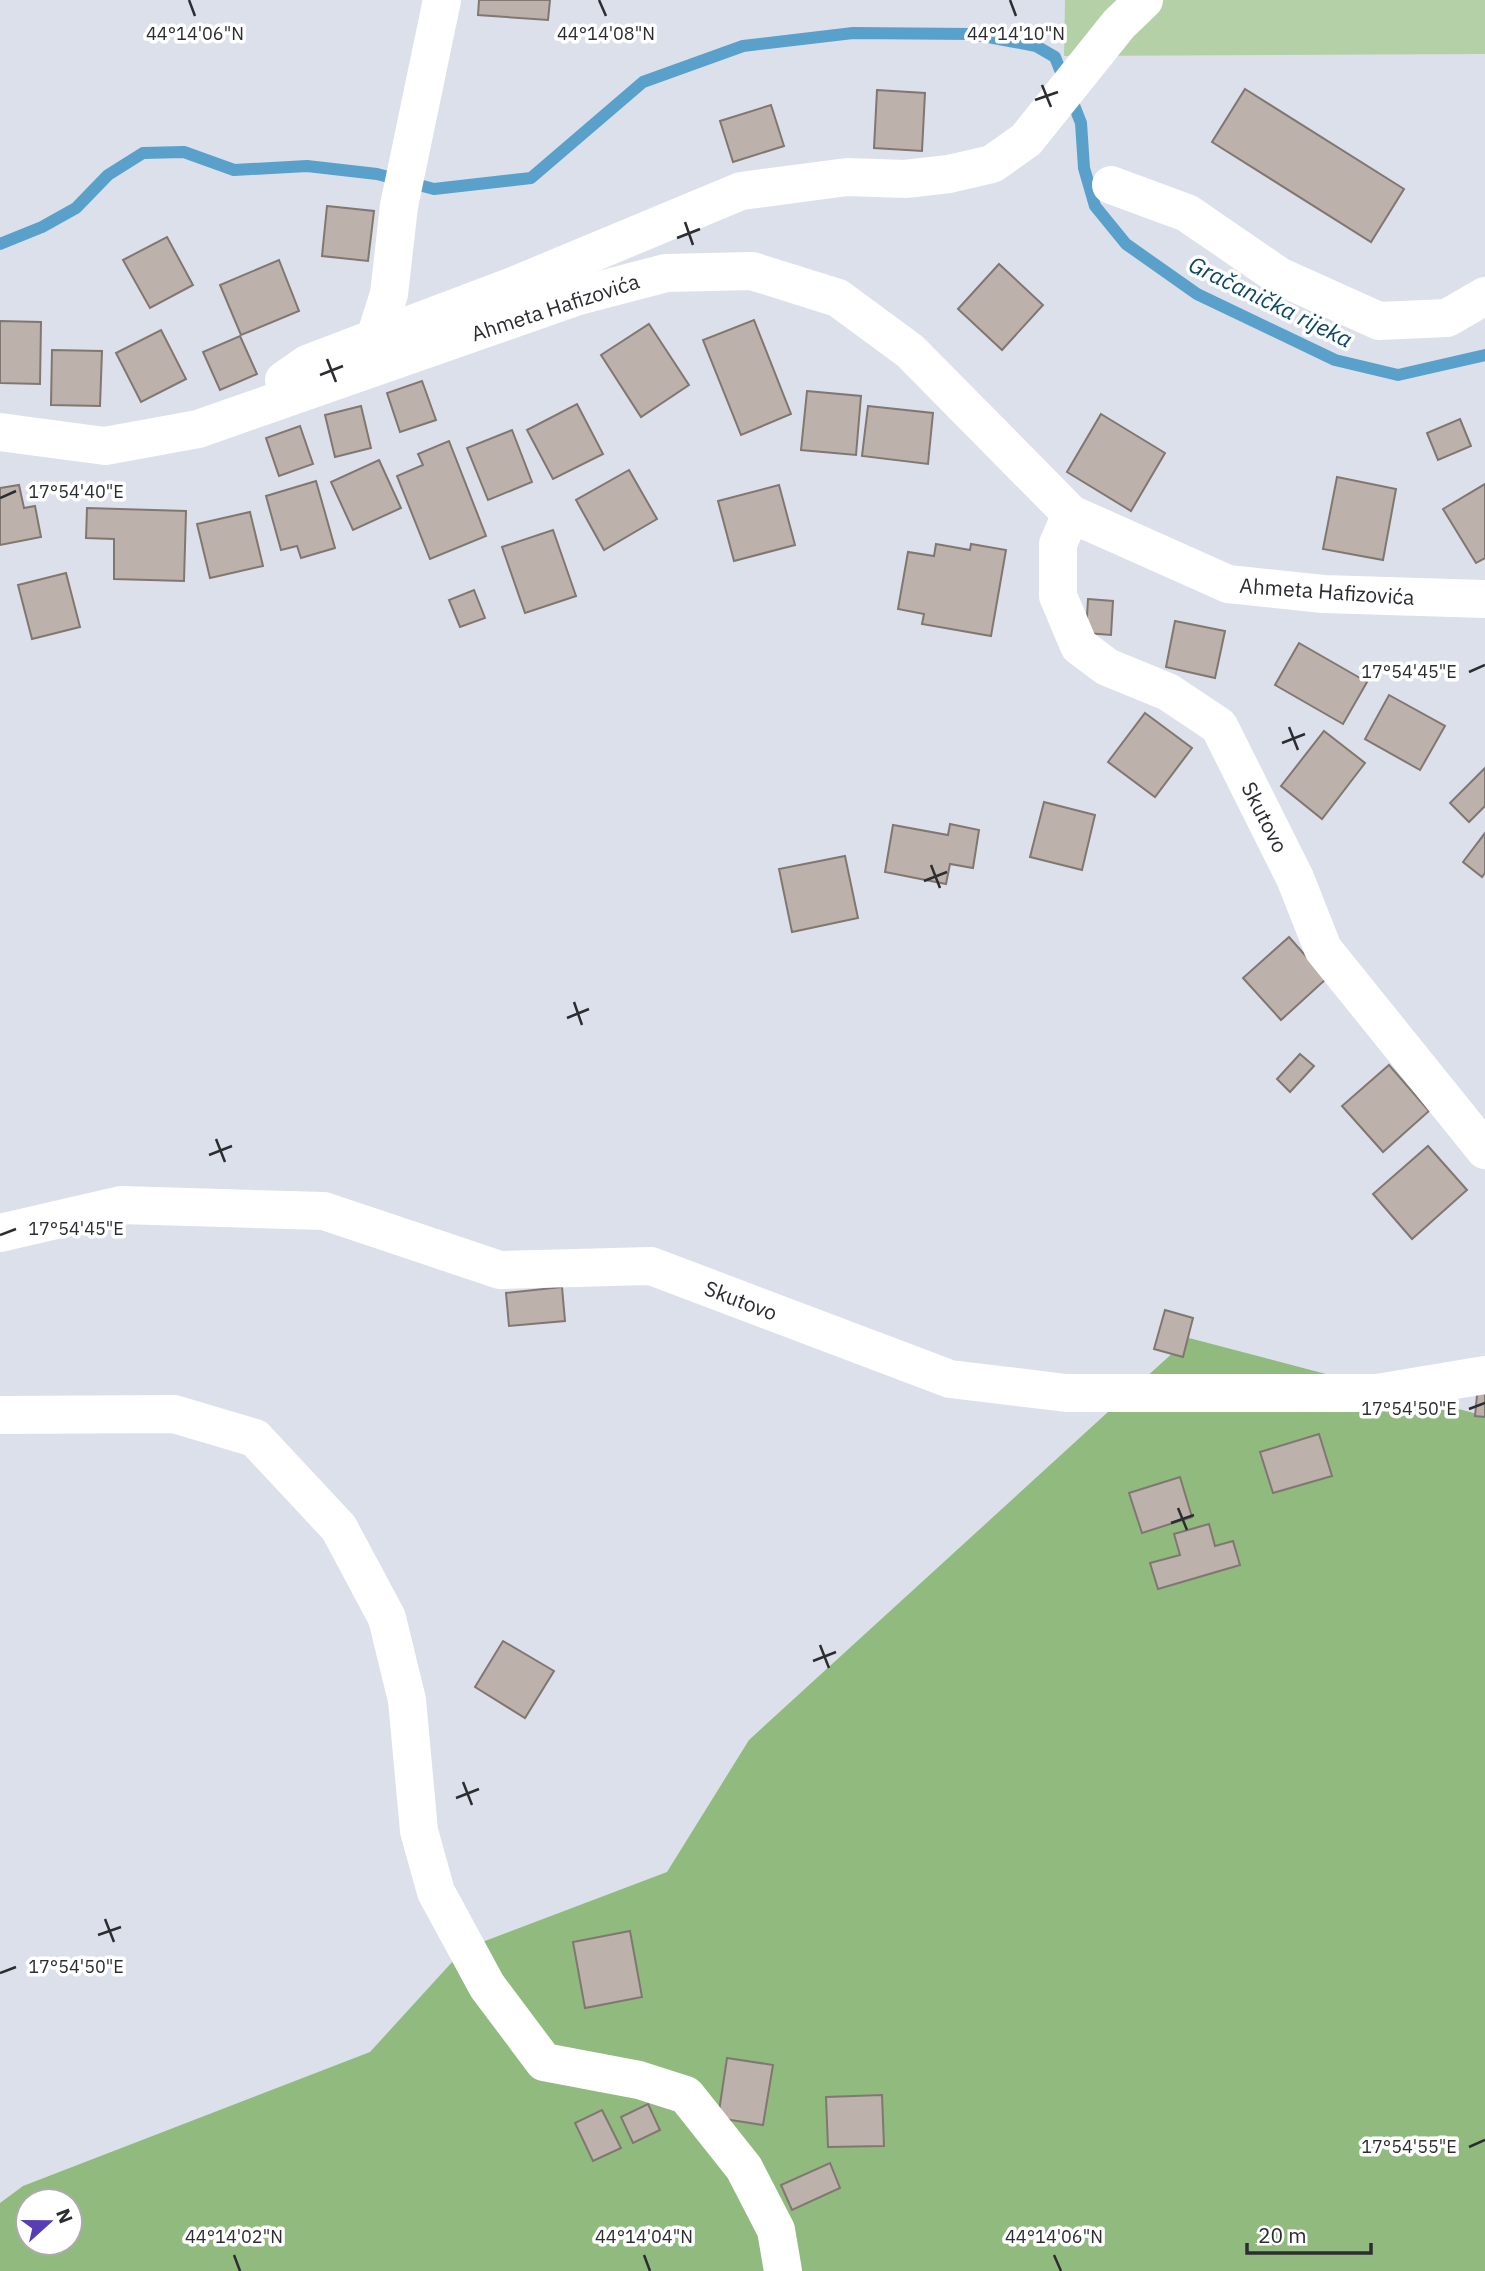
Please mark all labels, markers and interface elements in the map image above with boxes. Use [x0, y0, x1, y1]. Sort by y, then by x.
text: 44°14'06"N [146, 22, 244, 45]
text: 44°14'08"N [557, 22, 655, 45]
text: 44°14'10"N [967, 22, 1065, 45]
water label: Gračanička rijeka [1184, 248, 1358, 354]
street label: Ahmeta Hafizovića [467, 267, 643, 347]
text: 17°54'40"E [28, 480, 124, 503]
street label: Ahmeta Hafizovića [1239, 571, 1415, 611]
text: 17°54'45"E [1361, 660, 1457, 683]
street label: Skutovo [1235, 777, 1295, 857]
text: 17°54'45"E [28, 1217, 124, 1240]
street label: Skutovo [701, 1273, 781, 1327]
text: 17°54'50"E [1361, 1397, 1457, 1420]
text: 17°54'50"E [28, 1955, 124, 1978]
text: 17°54'55"E [1361, 2135, 1457, 2158]
north arrow [14, 2187, 84, 2257]
text: N [51, 2205, 79, 2227]
scale bar [1247, 2212, 1371, 2256]
text: 20 m [1258, 2221, 1307, 2249]
text: 44°14'02"N [185, 2225, 283, 2248]
text: 44°14'04"N [595, 2225, 693, 2248]
text: 44°14'06"N [1005, 2225, 1103, 2248]

